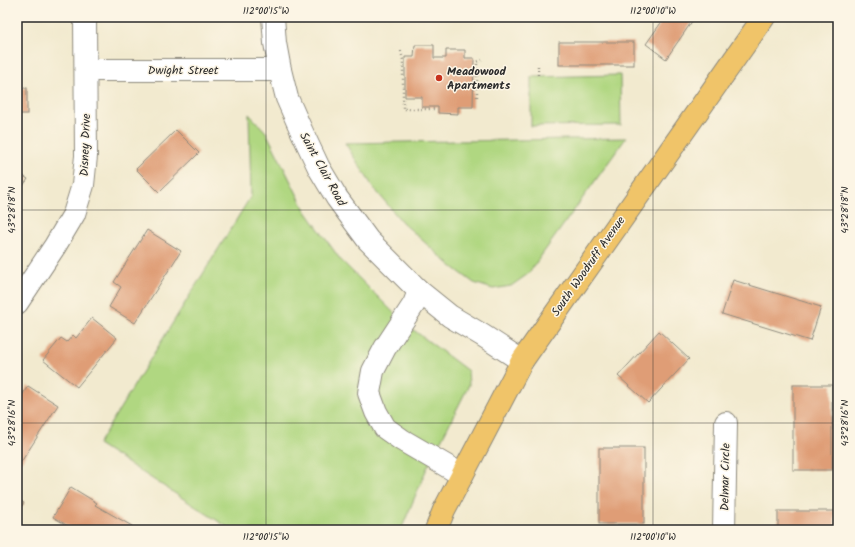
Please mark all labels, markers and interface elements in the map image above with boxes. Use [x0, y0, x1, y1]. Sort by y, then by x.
text: 112°00'15"W [243, 3, 289, 19]
text: 112°00'10"W [630, 3, 676, 19]
street label: Dwight Street [148, 61, 219, 80]
place label: Meadowood Apartments [447, 62, 511, 95]
marker: Meadowood Apartments [434, 73, 444, 83]
street label: Disney Drive [75, 113, 96, 177]
street label: Saint Clair Road [294, 129, 351, 211]
text: 43°28'18"N [4, 186, 20, 234]
text: 43°28'18"N [837, 186, 853, 234]
street label: South Woodruff Avenue [547, 212, 631, 320]
text: 43°28'16"N [4, 399, 20, 446]
text: 43°28'16"N [837, 399, 853, 446]
street label: Delmar Circle [715, 442, 736, 511]
text: 112°00'15"W [243, 529, 289, 545]
text: 112°00'10"W [630, 529, 676, 545]

